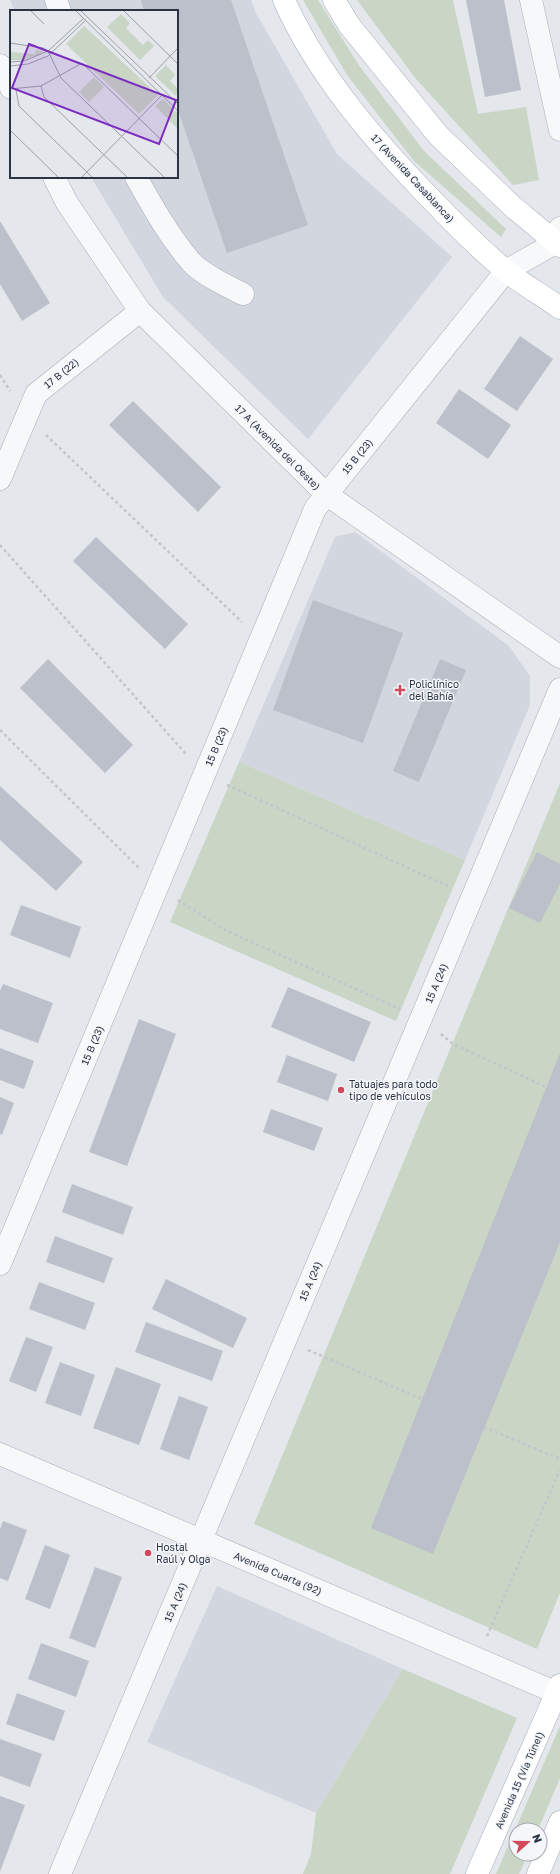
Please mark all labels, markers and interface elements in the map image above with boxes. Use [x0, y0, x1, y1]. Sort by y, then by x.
inset map [10, 10, 178, 178]
street label: 17 (Avenida Casablanca) [369, 131, 457, 225]
street label: 17 B (22) [41, 355, 81, 391]
street label: 17 A (Avenida del Oeste) [233, 402, 323, 492]
street label: 15 B (23) [339, 436, 375, 476]
place label: Policlínico del Bahía [409, 678, 459, 702]
marker: Policlínico del Bahía [394, 684, 406, 696]
street label: 15 B (23) [202, 725, 230, 767]
street label: 15 A (24) [422, 961, 450, 1005]
street label: 15 B (23) [78, 1024, 106, 1066]
place label: Tatuajes para todo tipo de vehículos [349, 1078, 438, 1102]
marker: Tatuajes para todo tipo de vehículos [336, 1085, 346, 1095]
street label: 15 A (24) [296, 1259, 324, 1303]
place label: Hostal Raúl y Olga [156, 1541, 211, 1565]
marker: Hostal Raúl y Olga [143, 1548, 153, 1558]
street label: Avenida Cuarta (92) [232, 1549, 324, 1597]
street label: 15 A (24) [161, 1580, 189, 1624]
street label: Avenida 15 (Vía Túnel) [492, 1729, 546, 1831]
north arrow [508, 1822, 548, 1862]
text: N [530, 1832, 545, 1844]

